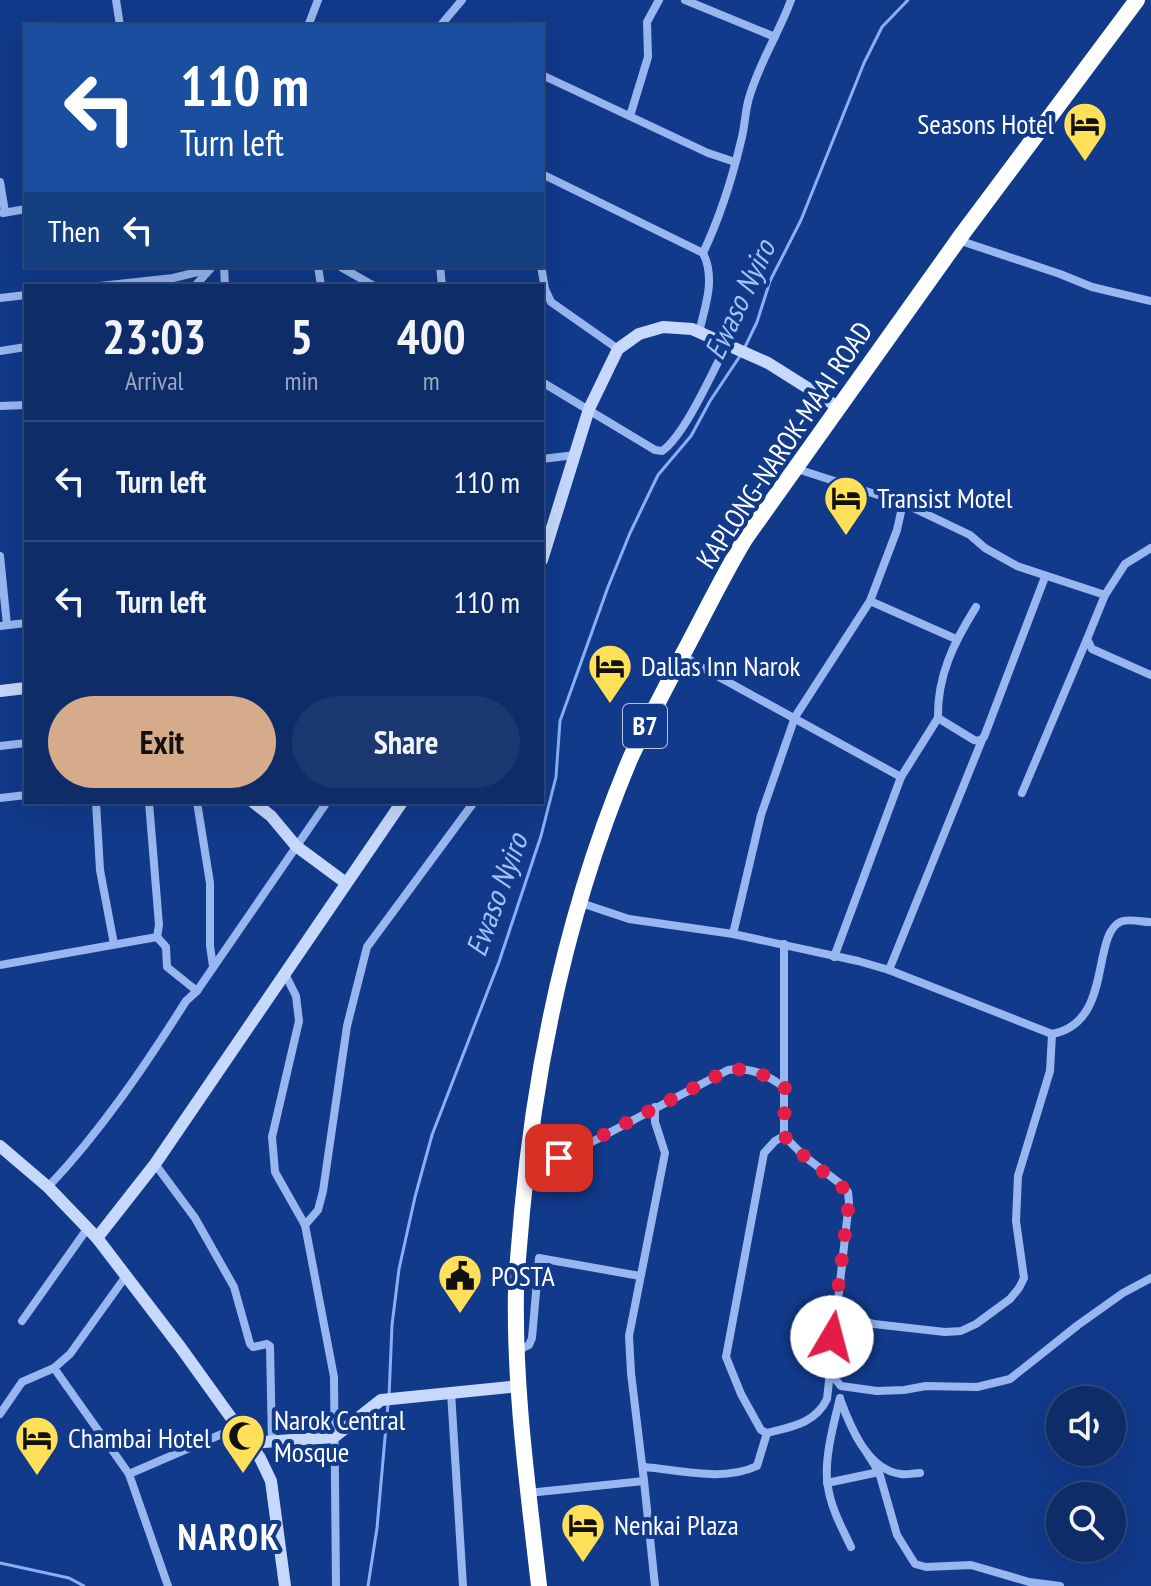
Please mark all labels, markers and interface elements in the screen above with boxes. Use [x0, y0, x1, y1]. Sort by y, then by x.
text: 110 m [180, 49, 309, 121]
icon: left [48, 56, 152, 160]
hotel icon: Seasons Hotel [1061, 100, 1109, 163]
place label: Seasons Hotel [917, 105, 1054, 142]
text: Turn left [180, 119, 284, 166]
icon: left [116, 208, 160, 252]
text: Then [48, 211, 100, 250]
water label: Ewaso Nyiro [694, 232, 784, 365]
text: 23:03 [102, 305, 206, 367]
text: 5 [290, 305, 313, 367]
text: 400 [397, 305, 466, 367]
street label: KAPLONG-NAROK-MAAI ROAD [687, 314, 880, 575]
text: Arrival [125, 364, 184, 397]
text: min [284, 364, 318, 397]
text: m [423, 364, 440, 397]
icon: left [48, 459, 92, 503]
text: Turn left [116, 462, 206, 501]
text: 110 m [454, 462, 520, 501]
hotel icon: Transist Motel [822, 474, 870, 537]
place label: Transist Motel [877, 479, 1013, 516]
icon: left [48, 579, 92, 623]
text: Turn left [116, 582, 206, 621]
text: 110 m [454, 582, 520, 621]
hotel icon: Dallas Inn Narok [586, 642, 634, 705]
place label: Dallas Inn Narok [641, 647, 801, 684]
button: Exit [48, 696, 276, 788]
button: Share [292, 696, 520, 788]
road number: B7 [623, 704, 667, 748]
water label: Ewaso Nyiro [456, 826, 536, 961]
pin [525, 1124, 593, 1192]
icon: arrive [537, 1136, 581, 1180]
public building icon: POSTA [436, 1252, 484, 1315]
place label: POSTA [491, 1257, 556, 1294]
position arrow [790, 1295, 874, 1379]
map controls [1046, 1386, 1126, 1562]
button: sound [1046, 1386, 1126, 1466]
place label: Narok Central Mosque [274, 1401, 406, 1470]
mosque icon: Narok Central Mosque [219, 1412, 267, 1475]
hotel icon: Chambai Hotel [13, 1414, 61, 1477]
place label: Chambai Hotel [68, 1419, 211, 1456]
button: search [1046, 1482, 1126, 1562]
hotel icon: Nenkai Plaza [559, 1501, 607, 1564]
place label: Nenkai Plaza [614, 1506, 739, 1543]
district label: NAROK [177, 1513, 281, 1560]

